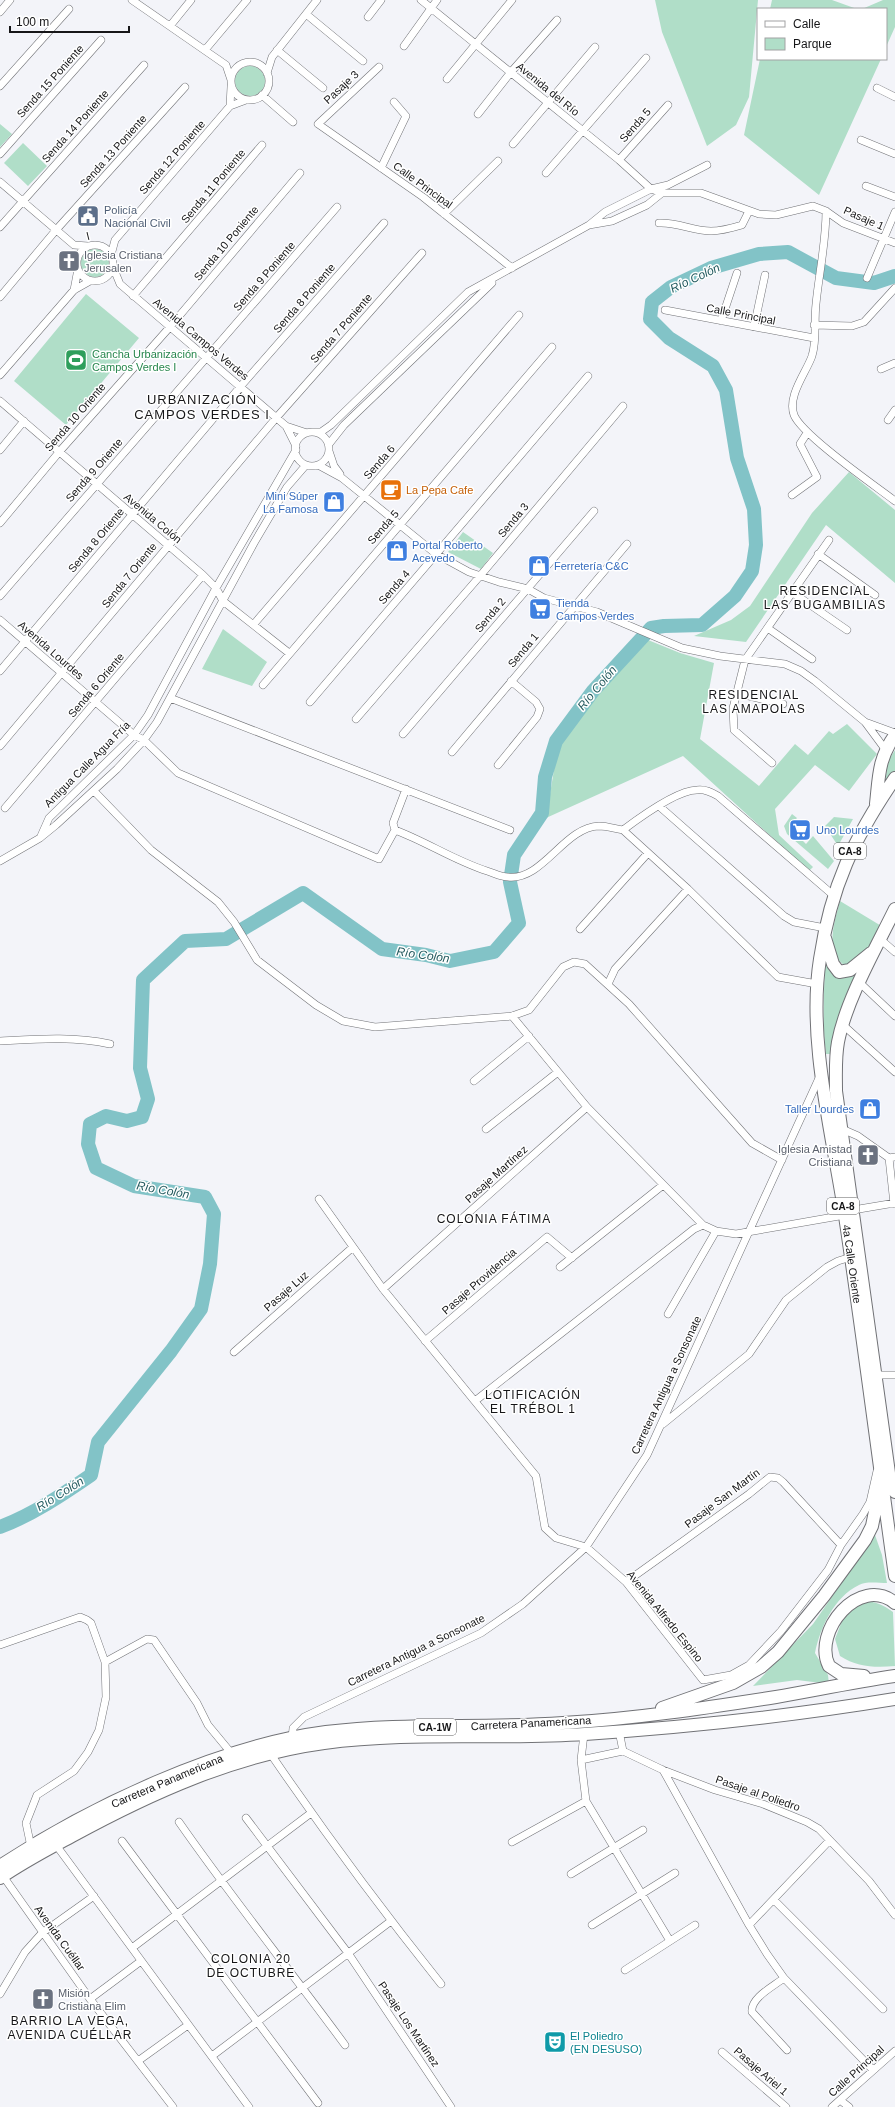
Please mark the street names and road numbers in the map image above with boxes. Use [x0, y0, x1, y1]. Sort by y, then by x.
street label: Senda 15 Poniente [14, 42, 86, 120]
street label: Avenida del Río [514, 60, 582, 118]
street label: Pasaje 3 [321, 68, 361, 106]
street label: Senda 14 Poniente [39, 87, 111, 165]
street label: Senda 5 [617, 106, 653, 144]
street label: Senda 13 Poniente [77, 112, 149, 190]
street label: Senda 12 Poniente [137, 118, 207, 196]
street label: Senda 11 Poniente [179, 147, 247, 225]
street label: Calle Principal [391, 159, 455, 211]
street label: Senda 10 Poniente [191, 203, 261, 283]
street label: Pasaje 1 [842, 204, 886, 232]
street label: l [85, 230, 91, 242]
street label: Senda 9 Poniente [231, 239, 297, 313]
street label: Senda 8 Poniente [271, 261, 337, 335]
street label: Senda 7 Poniente [308, 291, 374, 365]
street label: Avenida Campos Verdes [151, 296, 252, 383]
street label: Calle Principal [705, 301, 777, 327]
street label: Senda 10 Oriente [42, 381, 108, 453]
street label: Senda 9 Oriente [63, 436, 125, 504]
street label: Senda 6 [361, 443, 397, 481]
street label: Avenida Colón [122, 490, 184, 546]
street label: Senda 3 [495, 500, 531, 540]
street label: Senda 8 Oriente [66, 505, 126, 575]
street label: Senda 5 [365, 508, 401, 546]
street label: Senda 7 Oriente [99, 540, 159, 610]
street label: Senda 4 [376, 568, 412, 606]
street label: Senda 2 [472, 595, 508, 635]
street label: Avenida Lourdes [16, 618, 86, 682]
street label: Senda 1 [505, 630, 541, 670]
street label: Senda 6 Oriente [66, 650, 126, 720]
street label: Antigua Calle Agua Fría [42, 718, 133, 809]
road number: CA-8 [834, 843, 866, 859]
street label: Pasaje Martínez [462, 1143, 530, 1205]
road number: CA-8 [827, 1198, 859, 1214]
street label: 4a Calle Oriente [841, 1224, 863, 1304]
street label: Pasaje Providencia [440, 1245, 519, 1316]
street label: Pasaje Luz [262, 1269, 310, 1313]
street label: Carretera Antigua a Sonsonate [629, 1314, 703, 1456]
street label: Pasaje San Martín [682, 1466, 762, 1530]
street label: Avenida Alfredo Espino [625, 1568, 705, 1664]
street label: Carretera Antigua a Sonsonate [345, 1611, 487, 1689]
street label: Carretera Panamericana [471, 1714, 592, 1732]
road number: CA-1W [414, 1719, 456, 1735]
street label: Carretera Panamericana [109, 1752, 226, 1810]
street label: Pasaje al Poliedro [714, 1773, 802, 1813]
street label: Avenida Cuéllar [32, 1903, 88, 1973]
street label: Pasaje Los Martínez [376, 1979, 442, 2069]
street label: Calle Principal [826, 2043, 886, 2099]
street label: Pasaje Ariel 1 [732, 2044, 790, 2098]

